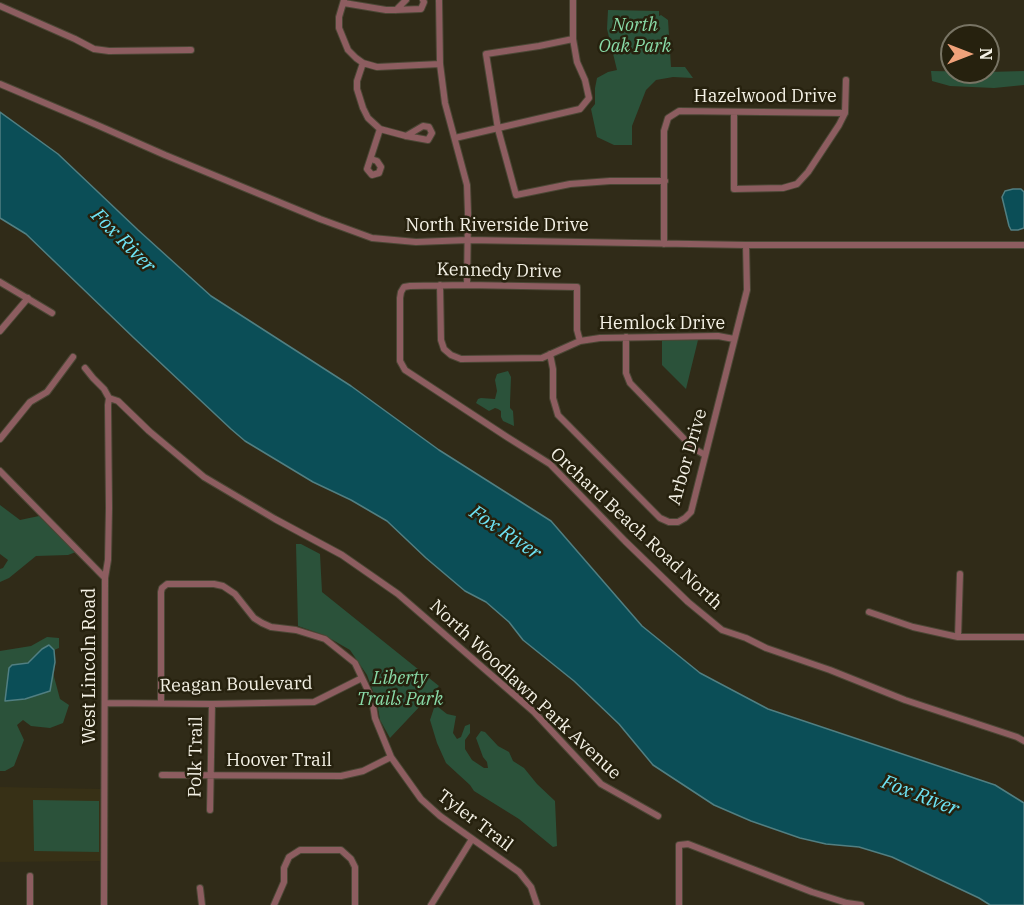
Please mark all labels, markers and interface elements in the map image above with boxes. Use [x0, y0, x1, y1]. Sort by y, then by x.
park label: North Oak Park [599, 15, 671, 57]
north arrow [940, 24, 1000, 84]
text: N [976, 48, 996, 60]
street label: Hazelwood Drive [693, 86, 837, 108]
water label: Fox River [86, 204, 160, 278]
street label: North Riverside Drive [405, 215, 589, 237]
street label: Kennedy Drive [436, 259, 562, 283]
street label: Hemlock Drive [599, 313, 725, 335]
street label: Arbor Drive [664, 406, 712, 508]
street label: Orchard Beach Road North [545, 443, 727, 615]
water label: Fox River [465, 500, 545, 566]
street label: West Lincoln Road [79, 588, 101, 744]
street label: North Woodlawn Park Avenue [425, 596, 625, 784]
park label: Liberty Trails Park [357, 668, 443, 710]
street label: Reagan Boulevard [159, 673, 313, 697]
street label: Polk Trail [184, 716, 208, 798]
street label: Hoover Trail [226, 750, 332, 772]
water label: Fox River [878, 770, 962, 822]
street label: Tyler Trail [433, 786, 517, 856]

